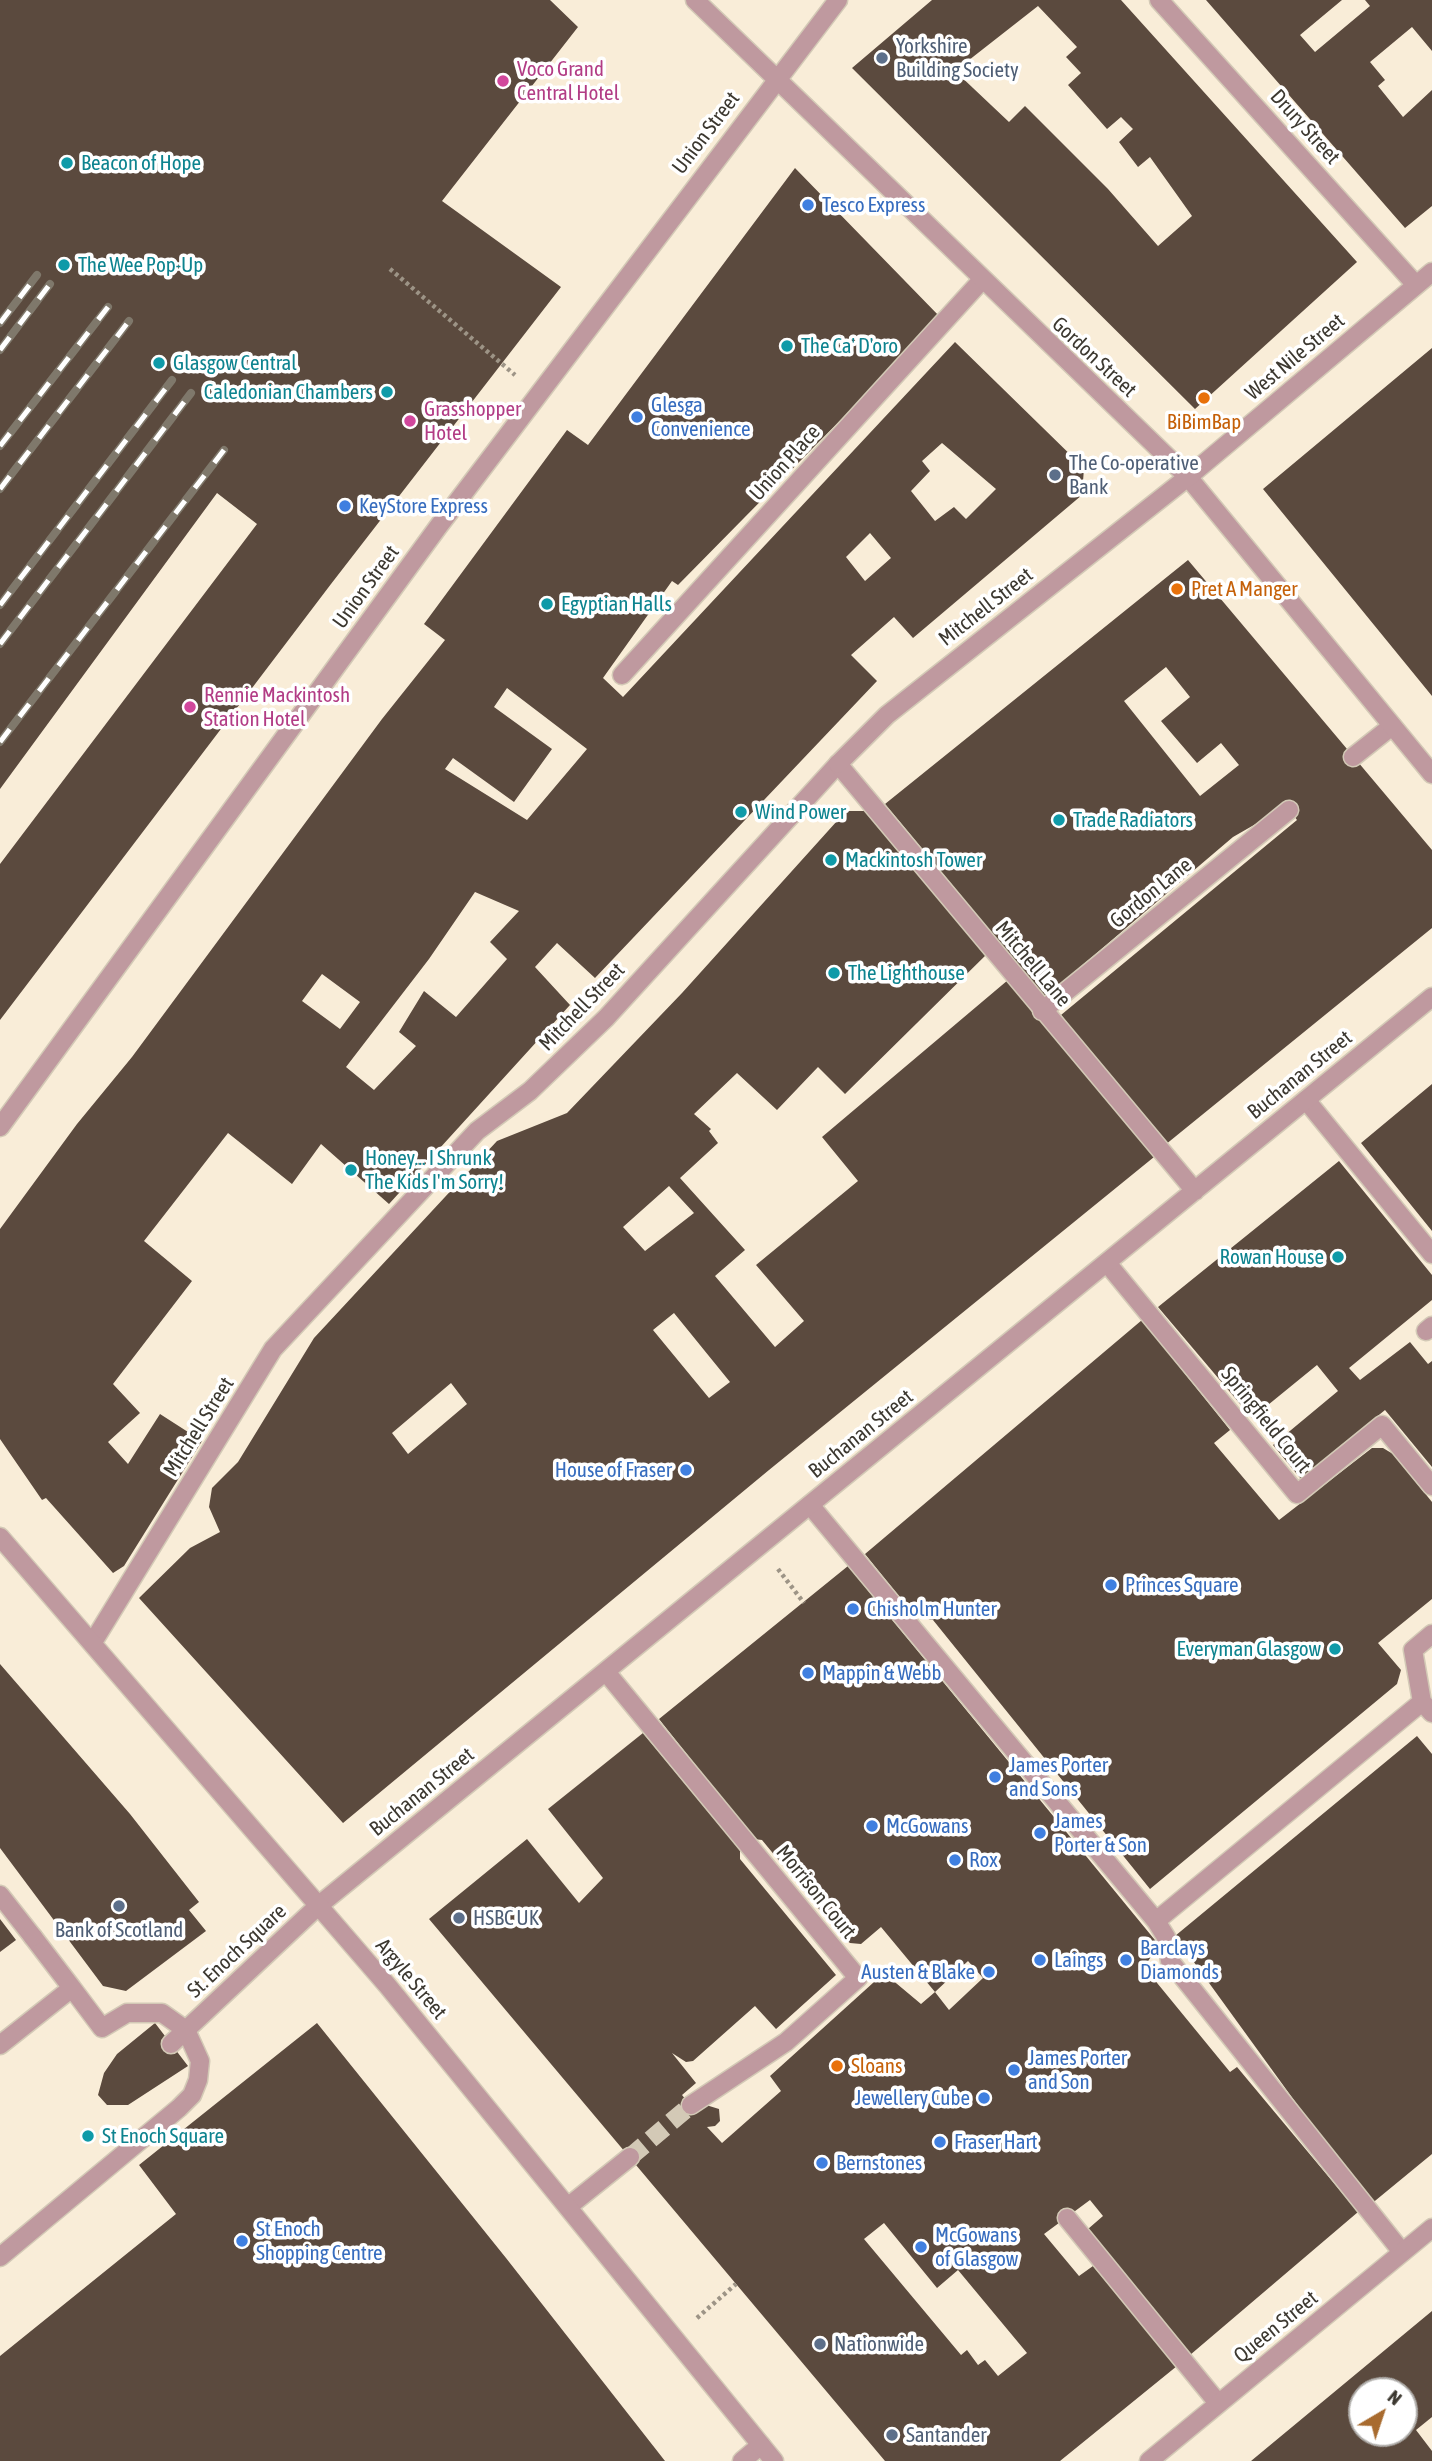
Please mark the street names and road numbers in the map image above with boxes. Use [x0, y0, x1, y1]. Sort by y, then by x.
street label: Drury Street [1265, 84, 1345, 170]
street label: Union Street [667, 87, 745, 179]
street label: West Nile Street [1240, 308, 1350, 406]
street label: Gordon Street [1047, 312, 1141, 402]
street label: Union Place [744, 420, 826, 506]
street label: Union Street [327, 541, 405, 633]
street label: Mitchell Street [934, 562, 1038, 652]
street label: Gordon Lane [1105, 852, 1197, 934]
street label: Mitchell Lane [990, 916, 1076, 1012]
street label: Mitchell Street [534, 958, 630, 1056]
street label: Buchanan Street [1243, 1025, 1357, 1125]
street label: Springfield Court [1216, 1362, 1316, 1478]
street label: Mitchell Street [159, 1373, 239, 1481]
street label: Buchanan Street [804, 1384, 918, 1484]
street label: Buchanan Street [365, 1742, 479, 1842]
street label: Morrison Court [771, 1840, 861, 1944]
street label: St. Enoch Square [182, 1899, 292, 2003]
street label: Argyle Street [370, 1934, 452, 2024]
street label: Queen Street [1229, 2286, 1323, 2368]

